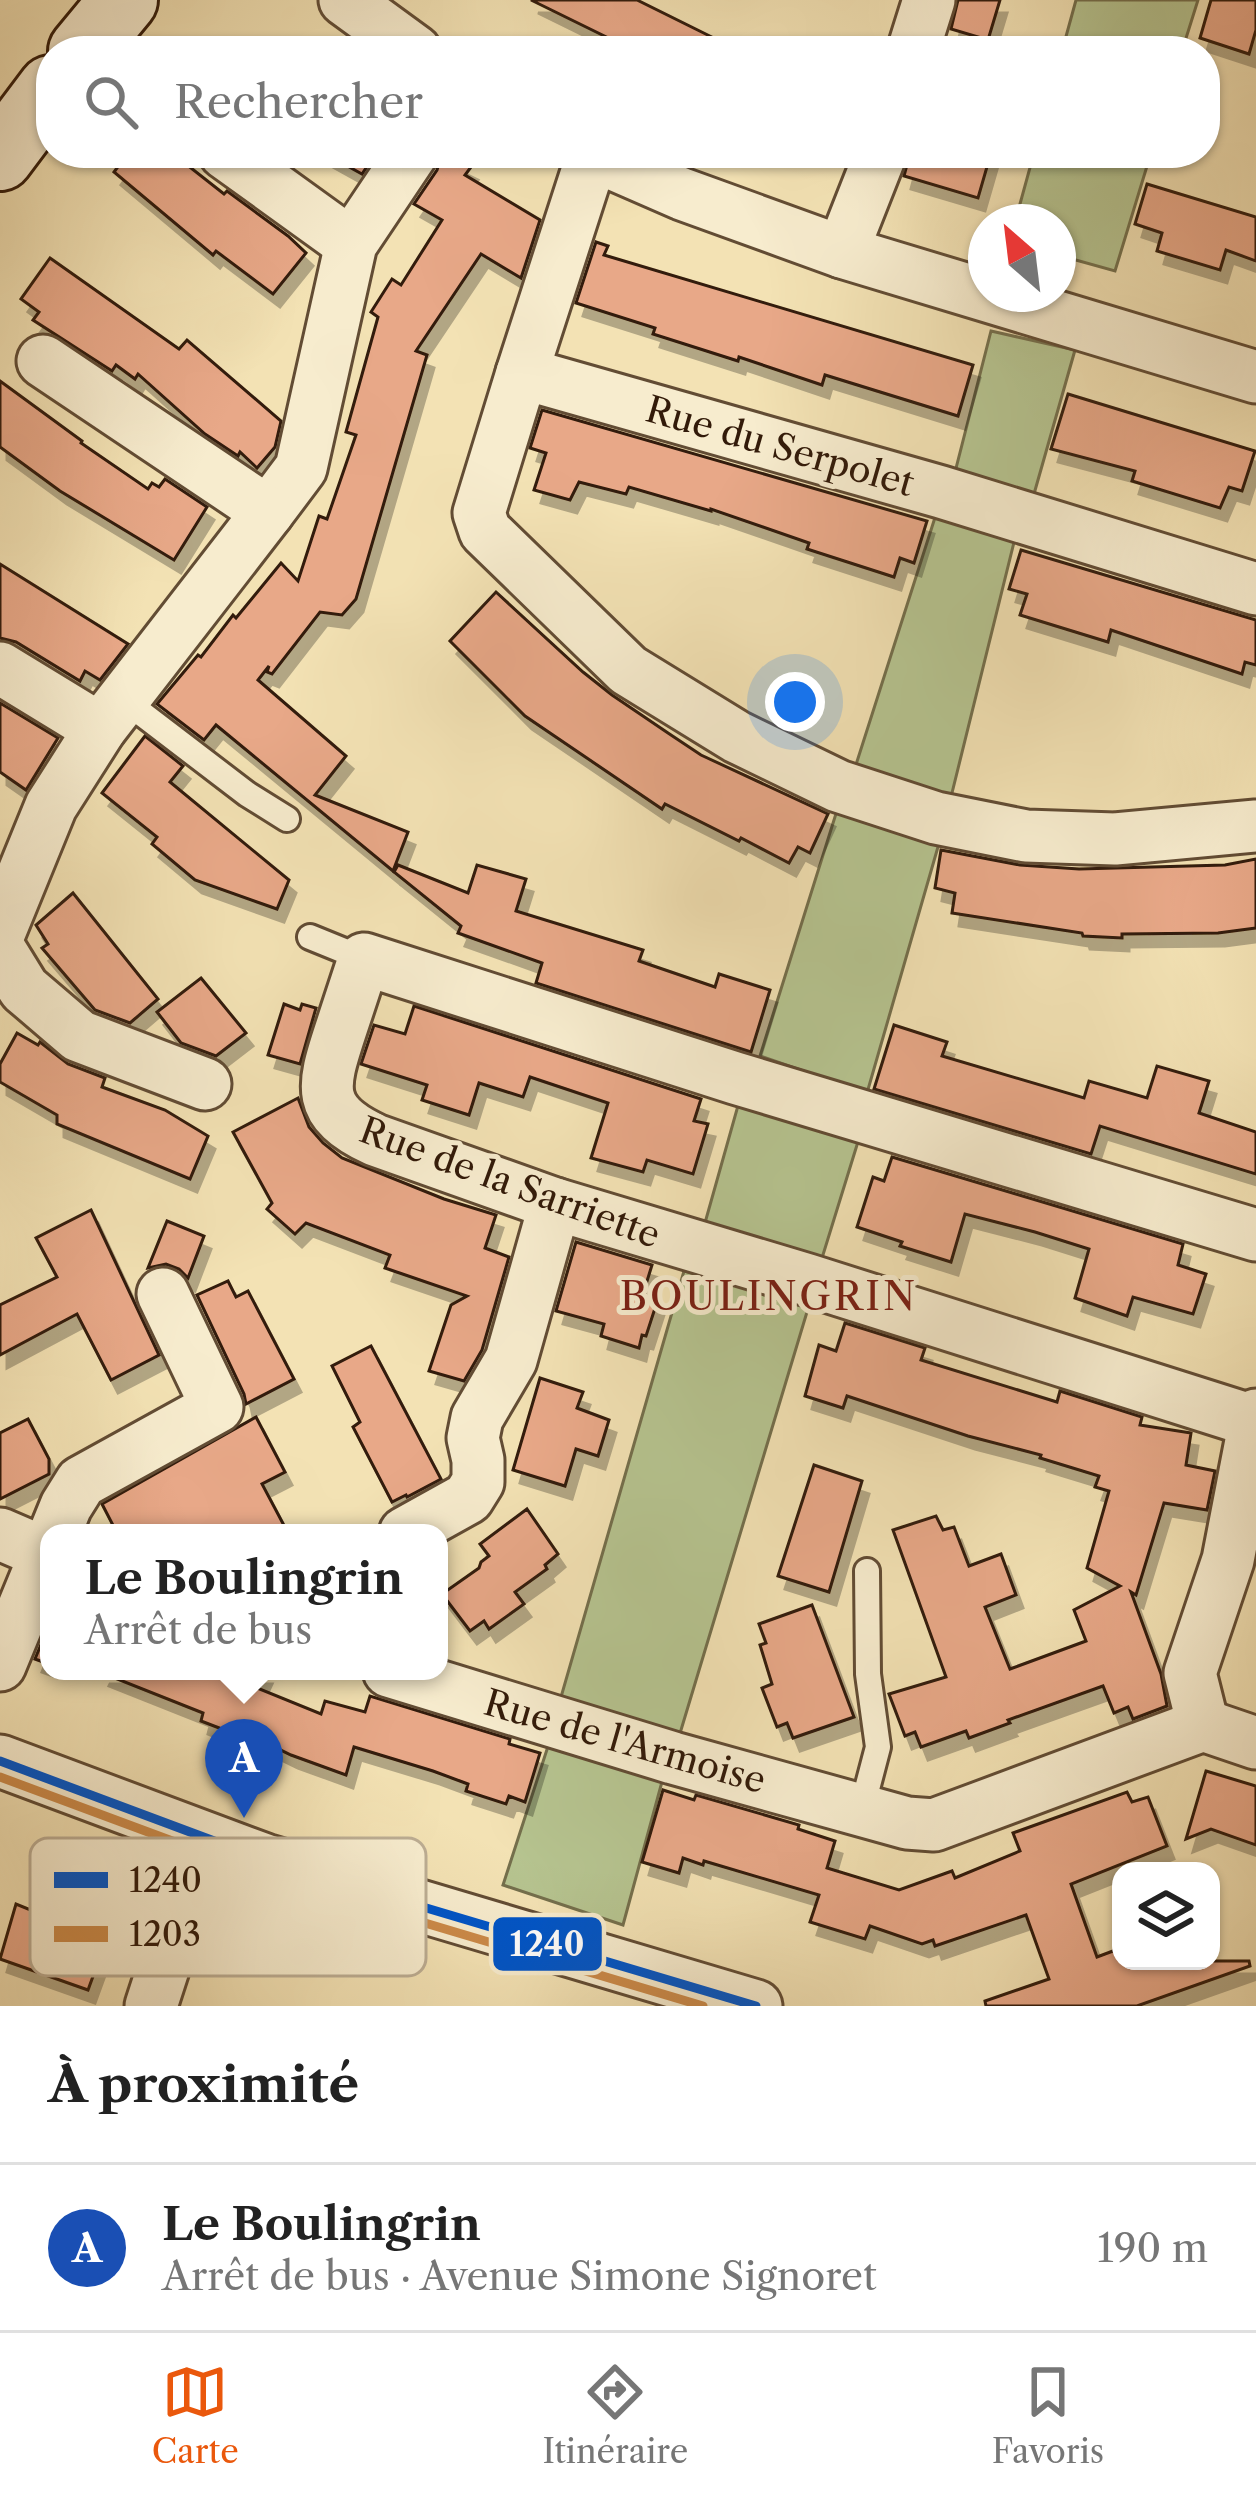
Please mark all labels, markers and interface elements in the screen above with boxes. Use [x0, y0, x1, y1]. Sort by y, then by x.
search box [36, 36, 1220, 168]
icon: search [78, 69, 144, 135]
text: Rechercher [174, 74, 423, 130]
north arrow [968, 204, 1076, 312]
street label: Rue du Serpolet [641, 387, 919, 505]
your location [765, 672, 825, 732]
street label: Rue de la Sarriette [354, 1107, 666, 1257]
district label: BOULINGRIN [620, 1272, 918, 1320]
popup [40, 1524, 448, 1680]
text: Le Boulingrin [85, 1550, 403, 1606]
text: Arrêt de bus [85, 1606, 312, 1654]
street label: Rue de l'Armoise [479, 1680, 771, 1802]
pin: A [205, 1719, 283, 1818]
legend [30, 1838, 426, 1976]
text: 1240 [129, 1860, 202, 1901]
map controls [1112, 1862, 1220, 1970]
button: layers [1112, 1862, 1220, 1970]
text: 1203 [129, 1914, 201, 1955]
line badge: 1240 [491, 1915, 604, 1973]
text: 1240 [510, 1924, 584, 1965]
text: À proximité [48, 2053, 359, 2115]
text: Le Boulingrin [162, 2196, 481, 2252]
text: A [72, 2224, 102, 2272]
text: 190 m [1097, 2224, 1208, 2272]
text: Arrêt de bus · Avenue Simone Signoret [162, 2252, 877, 2300]
tab: Carte [152, 2359, 239, 2472]
tab: Itinéraire [542, 2359, 688, 2472]
tab: Favoris [992, 2359, 1104, 2472]

